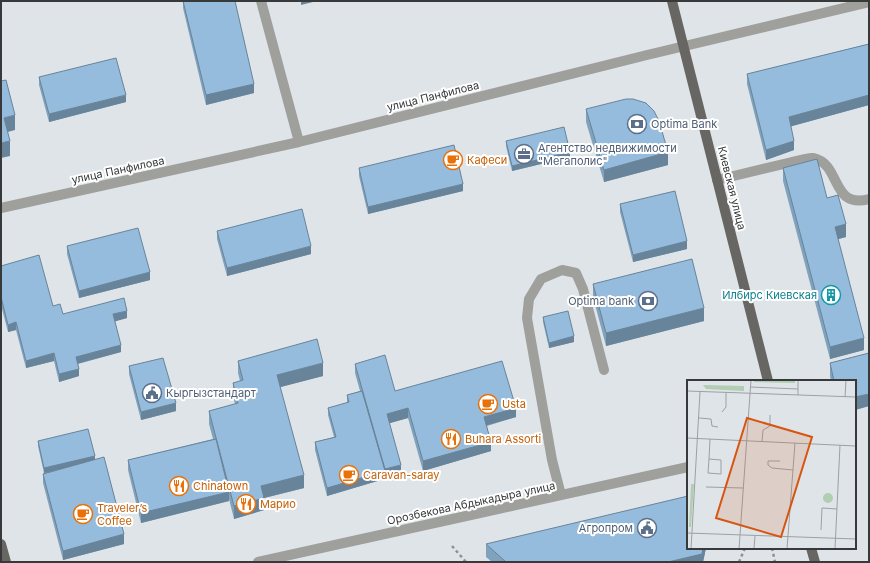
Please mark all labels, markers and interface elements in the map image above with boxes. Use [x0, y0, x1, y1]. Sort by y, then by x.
street label: улица Панфилова [385, 78, 481, 114]
bank icon: Optima Bank [626, 113, 648, 135]
place label: Optima Bank [651, 117, 717, 131]
place label: Агентство недвижимости "Мегаполис" [538, 141, 677, 168]
office icon: Агентство недвижимости "Мегаполис" [513, 143, 535, 165]
street label: Киевская улица [715, 145, 749, 231]
cafe icon: Кафеси [442, 149, 464, 171]
street label: улица Панфилова [70, 153, 166, 187]
place label: Кафеси [467, 153, 507, 167]
building icon: Илбирс Киевская [820, 284, 842, 306]
place label: Илбирс Киевская [722, 288, 817, 302]
bank icon: Optima bank [637, 290, 659, 312]
place label: Optima bank [568, 294, 634, 308]
inset map [687, 380, 856, 549]
public building icon: Кыргызстандарт [141, 382, 163, 404]
place label: Кыргызстандарт [166, 386, 257, 400]
cafe icon: Usta [477, 393, 499, 415]
place label: Usta [502, 397, 526, 411]
restaurant icon: Buhara Assorti [440, 428, 462, 450]
place label: Buhara Assorti [465, 432, 541, 446]
cafe icon: Caravan-saray [338, 464, 360, 486]
place label: Caravan-saray [363, 468, 440, 482]
restaurant icon: Chinatown [168, 475, 190, 497]
street label: Орозбекова Абдыкадыра улица [386, 478, 556, 528]
place label: Chinatown [193, 479, 248, 493]
restaurant icon: Марио [235, 493, 257, 515]
place label: Марио [260, 497, 296, 511]
place label: Traveler’s Coffee [97, 501, 147, 528]
cafe icon: Traveler’s Coffee [72, 503, 94, 525]
public building icon: Агропром [636, 517, 658, 539]
place label: Агропром [579, 521, 633, 535]

